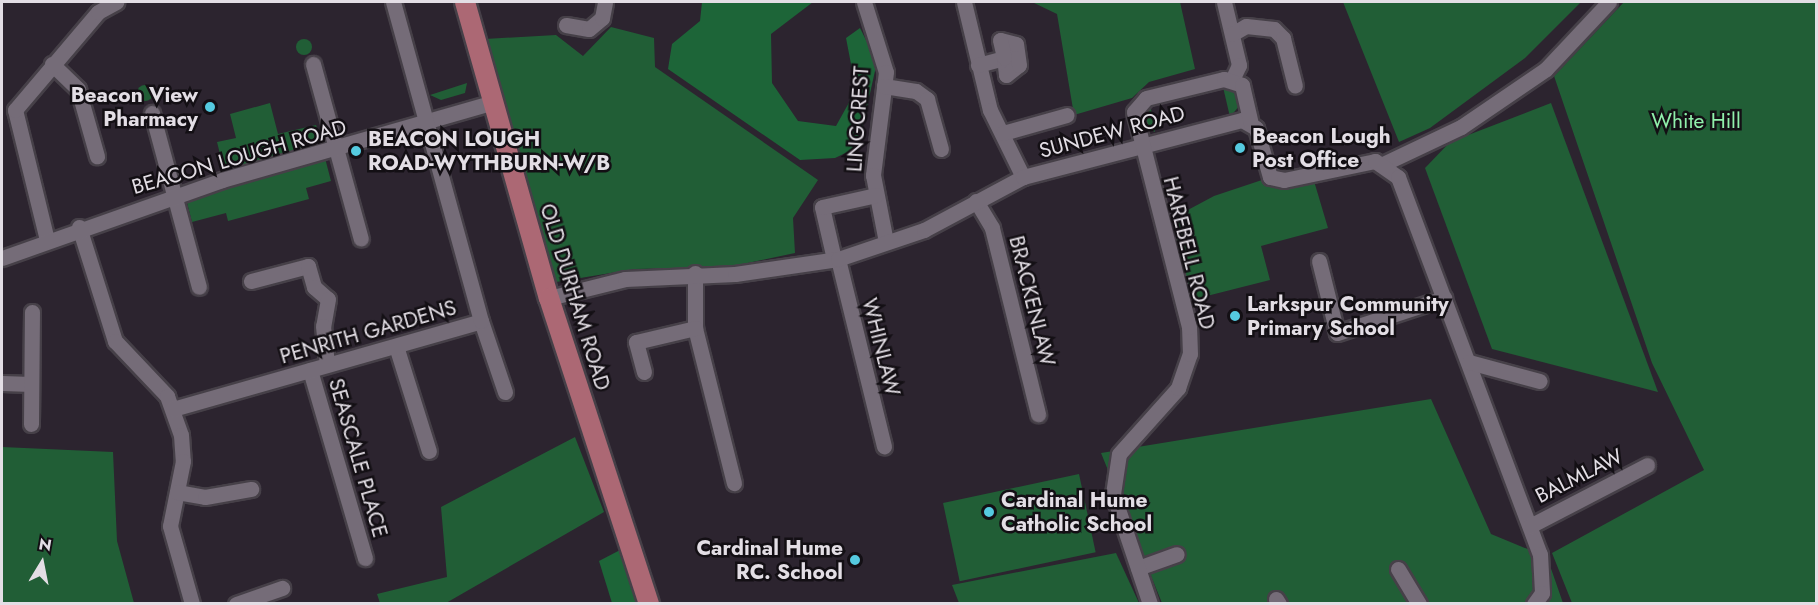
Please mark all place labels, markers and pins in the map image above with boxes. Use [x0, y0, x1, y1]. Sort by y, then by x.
place label: Beacon View Pharmacy [71, 82, 198, 132]
marker: Beacon View Pharmacy [203, 100, 217, 114]
place label: Beacon Lough Post Office [1252, 123, 1391, 173]
place label: BEACON LOUGH ROAD-WYTHBURN-W/B [368, 126, 610, 176]
marker: Beacon Lough Post Office [1233, 141, 1247, 155]
marker: BEACON LOUGH ROAD-WYTHBURN-W/B [349, 144, 363, 158]
place label: Larkspur Community Primary School [1247, 291, 1449, 341]
marker: Larkspur Community Primary School [1228, 309, 1242, 323]
place label: Cardinal Hume Catholic School [1001, 487, 1152, 537]
marker: Cardinal Hume Catholic School [982, 505, 996, 519]
place label: Cardinal Hume RC. School [696, 535, 843, 585]
marker: Cardinal Hume RC. School [848, 553, 862, 567]

